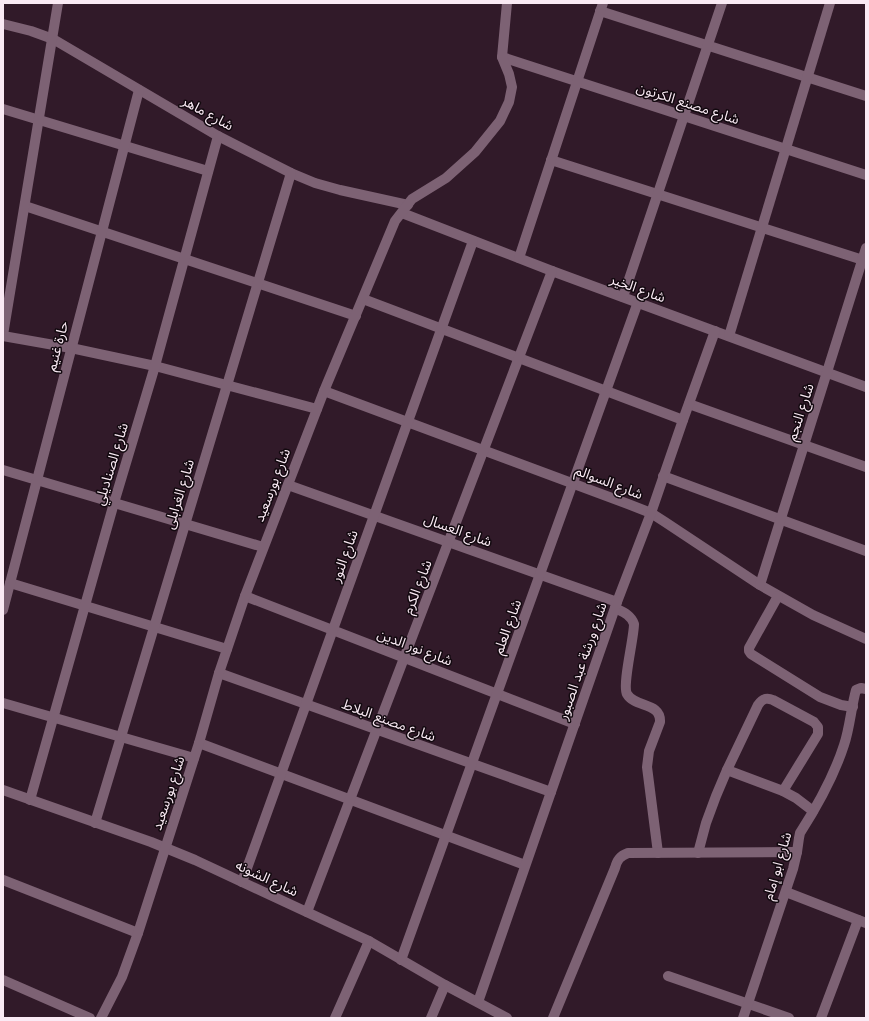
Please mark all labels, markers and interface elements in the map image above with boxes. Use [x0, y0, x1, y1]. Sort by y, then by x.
street label: شارع مصنع الكرتون [634, 78, 742, 130]
street label: شارع ماهر [177, 91, 237, 136]
street label: شارع الخير [606, 269, 668, 308]
street label: حارة غنيم [42, 319, 74, 374]
street label: شارع النجم [782, 381, 820, 444]
street label: شارع الصناديلي [90, 420, 134, 508]
street label: شارع بورسعيد [250, 446, 296, 525]
street label: شارع الغرابلى [160, 457, 200, 532]
street label: شارع السوالم [572, 461, 646, 505]
street label: شارع العسال [421, 509, 494, 552]
street label: شارع النور [326, 527, 364, 586]
street label: شارع الكرم [398, 557, 437, 617]
street label: شارع العلم [489, 597, 527, 658]
street label: شارع ورشة عبد الصبور [553, 600, 612, 724]
street label: شارع نور الدين [374, 624, 455, 671]
street label: شارع مصنع البلاط [339, 695, 438, 747]
street label: شارع بورسعيد [148, 754, 190, 833]
street label: شارع ابو إمام [759, 830, 797, 903]
street label: شارع الشونه [232, 856, 301, 902]

